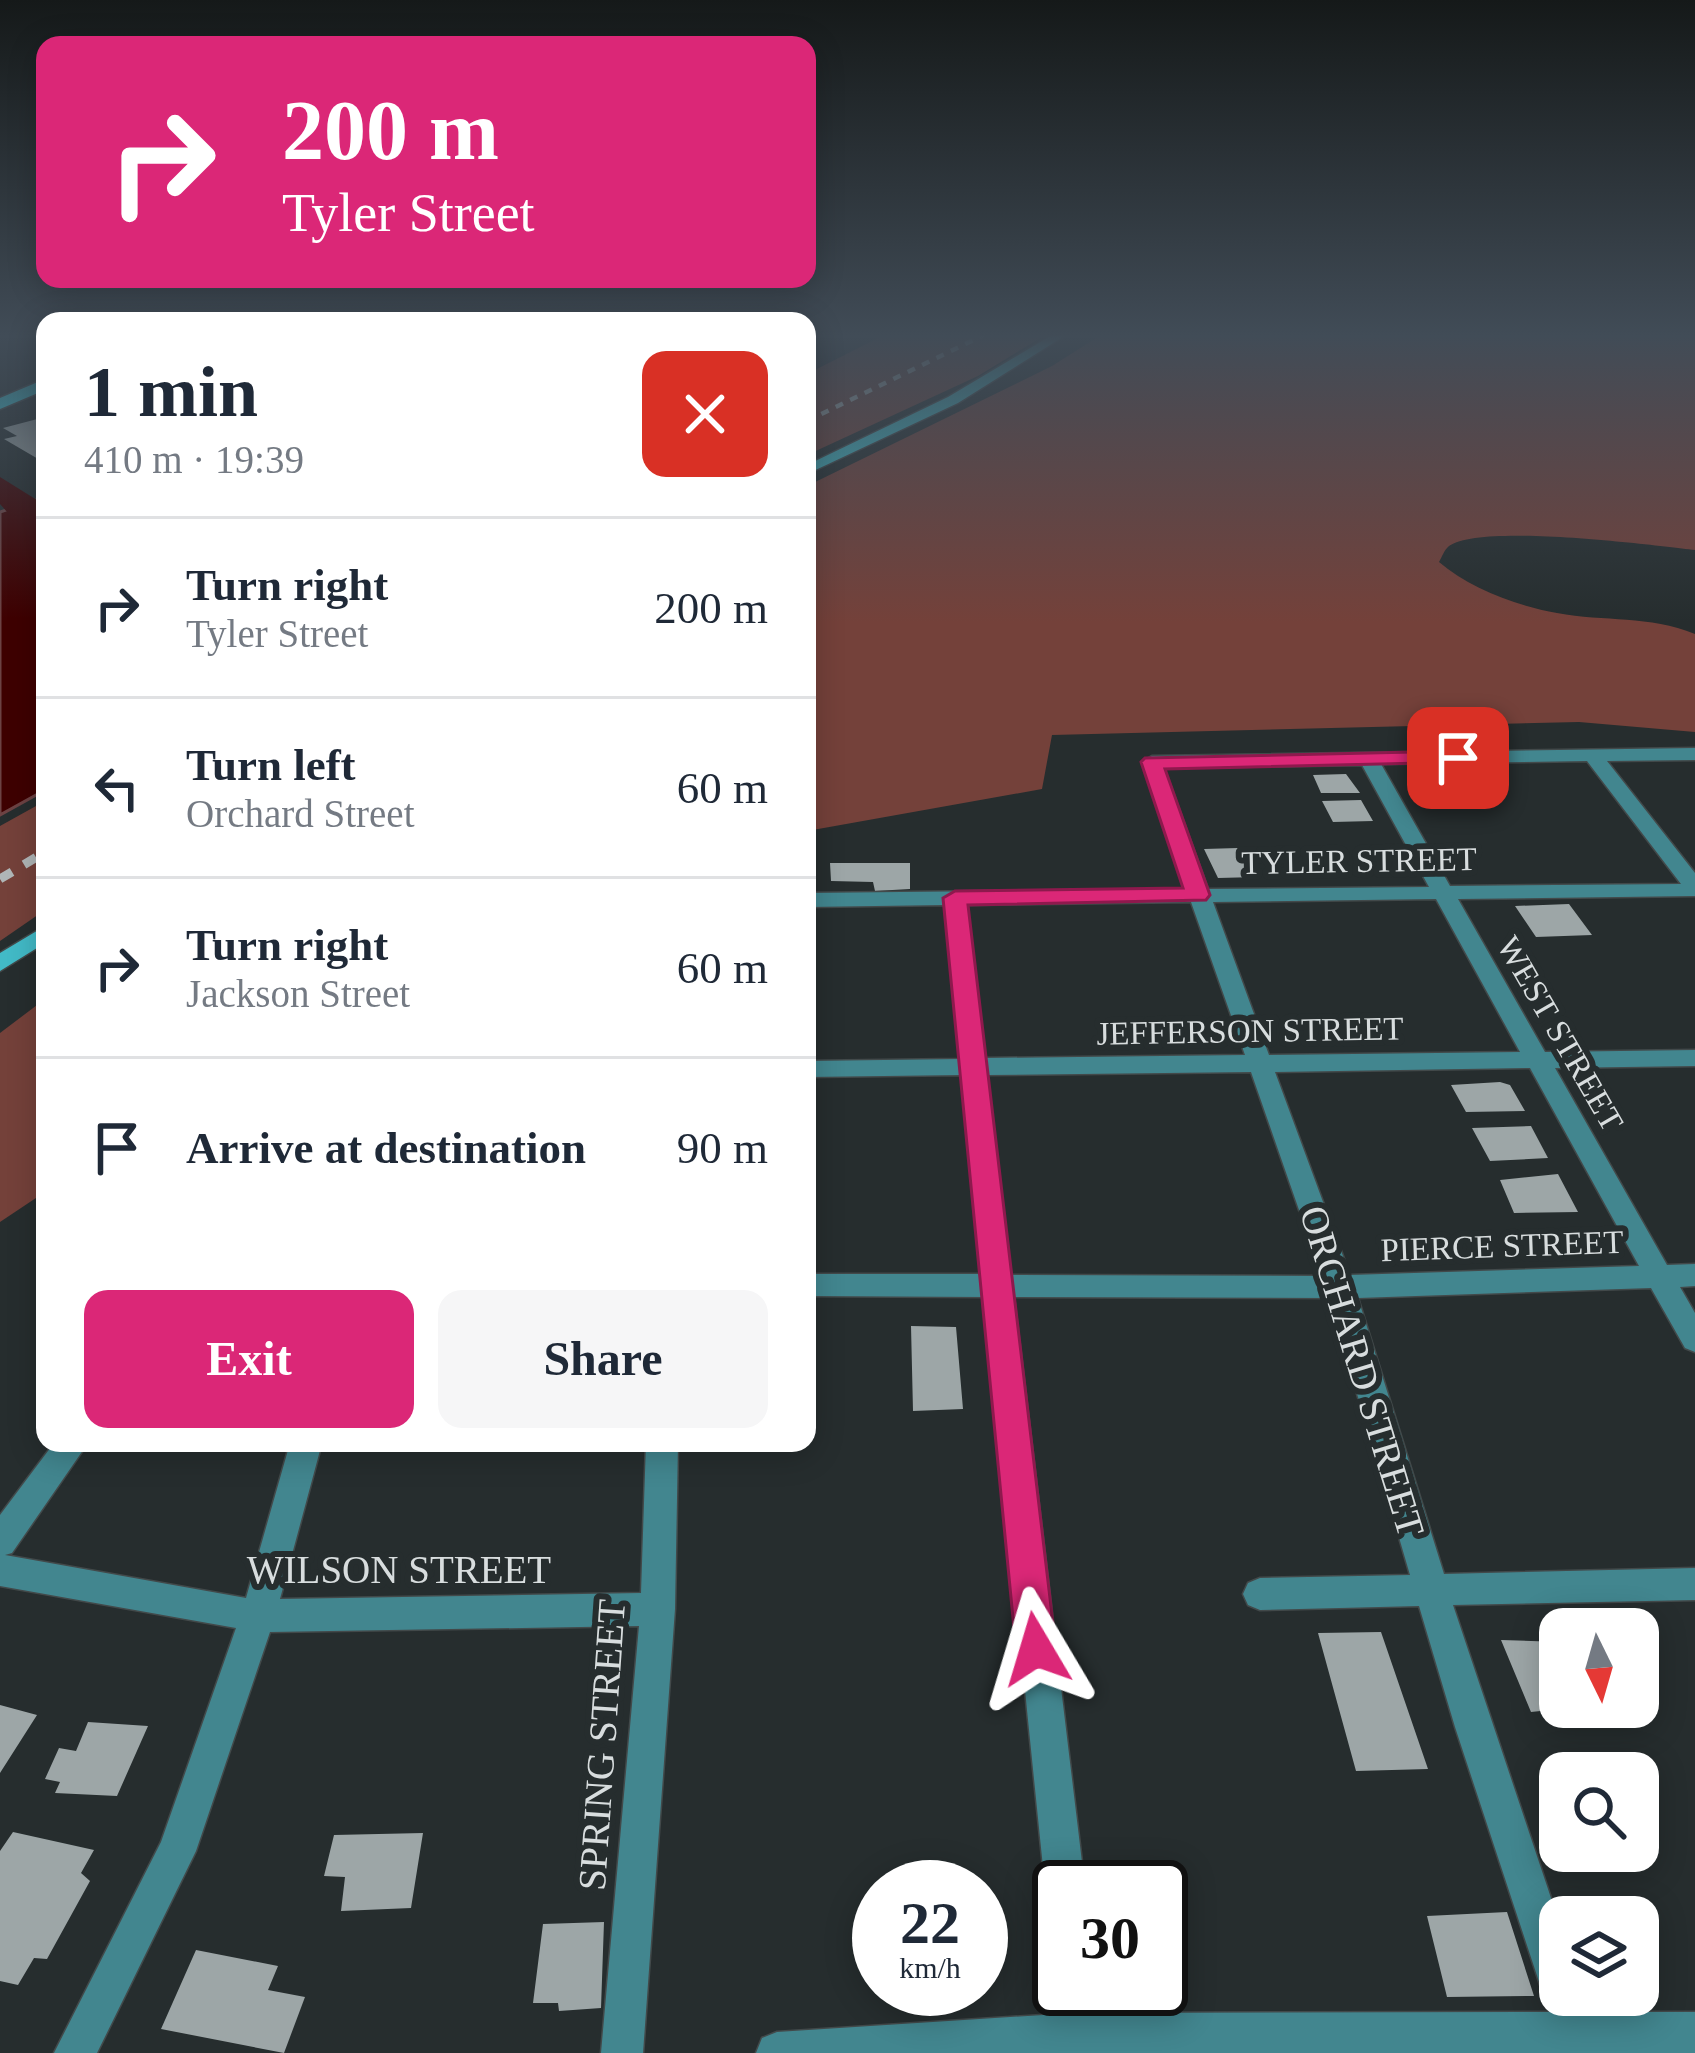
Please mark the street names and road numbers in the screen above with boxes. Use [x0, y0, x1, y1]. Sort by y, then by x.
street label: TYLER STREET [1241, 841, 1477, 881]
street label: WEST STREET [1490, 930, 1630, 1137]
street label: JEFFERSON STREET [1096, 1010, 1404, 1052]
street label: ORCHARD STREET [1292, 1201, 1433, 1542]
street label: PIERCE STREET [1380, 1224, 1624, 1268]
street label: WILSON STREET [247, 1548, 551, 1591]
street label: SPRING STREET [570, 1598, 633, 1892]

